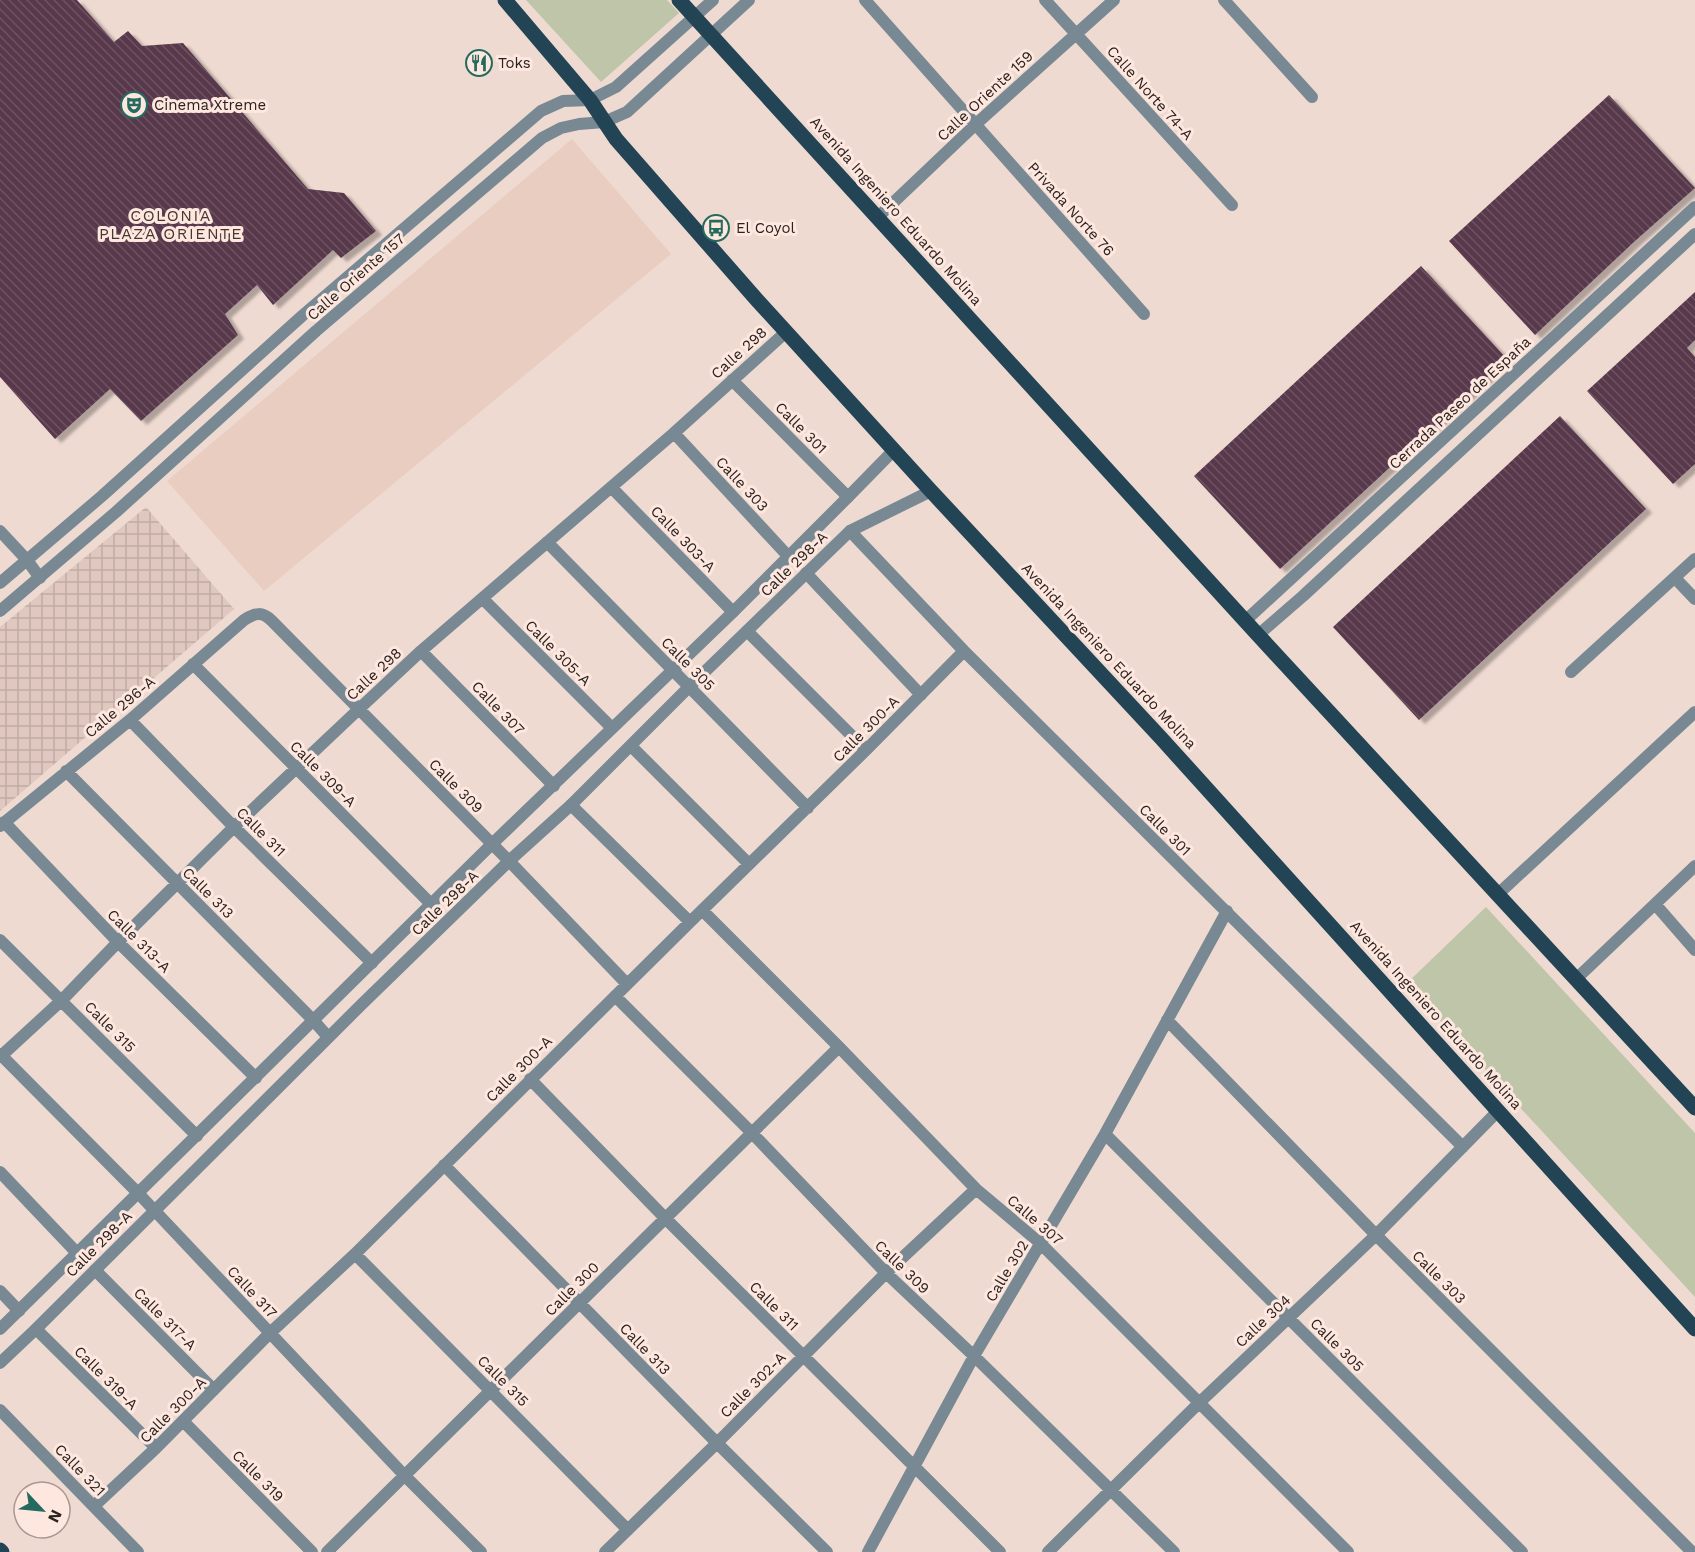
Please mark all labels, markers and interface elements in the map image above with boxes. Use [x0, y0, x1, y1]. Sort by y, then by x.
street label: Calle Norte 74-A [1103, 42, 1197, 144]
street label: Calle Oriente 159 [933, 47, 1037, 145]
restaurant icon: Toks [464, 48, 494, 78]
place label: Toks [498, 54, 531, 72]
theatre icon: Cinema Xtreme [119, 90, 149, 120]
place label: Cinema Xtreme [154, 96, 266, 114]
street label: Avenida Ingeniero Eduardo Molina [806, 113, 986, 310]
street label: Privada Norte 76 [1024, 158, 1118, 260]
district label: COLONIA PLAZA ORIENTE [99, 206, 243, 243]
bus stop icon: El Coyol [701, 213, 731, 243]
place label: El Coyol [736, 219, 796, 237]
street label: Calle Oriente 157 [303, 230, 409, 324]
street label: Calle 298 [707, 323, 771, 383]
street label: Cerrada Paseo de España [1386, 332, 1535, 473]
street label: Calle 301 [771, 398, 831, 458]
street label: Calle 303 [712, 453, 772, 515]
street label: Calle 303-A [647, 502, 719, 576]
street label: Calle 298-A [757, 528, 831, 600]
street label: Avenida Ingeniero Eduardo Molina [1018, 559, 1200, 753]
street label: Calle 305-A [521, 616, 595, 690]
street label: Calle 305 [657, 633, 719, 695]
street label: Calle 298 [343, 644, 405, 704]
street label: Calle 296-A [81, 672, 159, 742]
street label: Calle 307 [468, 677, 528, 739]
street label: Calle 300-A [829, 692, 903, 766]
street label: Calle 309-A [286, 737, 360, 811]
street label: Calle 309 [425, 755, 487, 817]
street label: Calle 301 [1135, 800, 1195, 860]
street label: Calle 311 [233, 804, 289, 860]
street label: Calle 313 [179, 864, 237, 922]
street label: Calle 298-A [408, 867, 482, 939]
street label: Calle 313-A [104, 906, 175, 977]
street label: Avenida Ingeniero Eduardo Molina [1346, 917, 1526, 1114]
street label: Calle 315 [81, 998, 139, 1056]
street label: Calle 300-A [482, 1032, 556, 1106]
street label: Calle 307 [1003, 1191, 1067, 1249]
street label: Calle 298-A [62, 1207, 136, 1281]
street label: Calle 309 [871, 1237, 933, 1297]
street label: Calle 302 [982, 1237, 1032, 1305]
street label: Calle 303 [1409, 1247, 1469, 1307]
street label: Calle 300 [541, 1258, 603, 1320]
street label: Calle 317 [223, 1262, 281, 1322]
street label: Calle 311 [746, 1278, 802, 1334]
street label: Calle 317-A [130, 1284, 200, 1354]
street label: Calle 304 [1232, 1291, 1294, 1351]
street label: Calle 305 [1306, 1314, 1368, 1376]
street label: Calle 313 [616, 1319, 674, 1379]
street label: Calle 319-A [70, 1342, 142, 1414]
street label: Calle 302-A [716, 1348, 790, 1422]
street label: Calle 315 [474, 1352, 532, 1410]
street label: Calle 300-A [136, 1373, 210, 1447]
street label: Calle 321 [51, 1440, 109, 1500]
street label: Calle 319 [228, 1446, 288, 1506]
north arrow [12, 1480, 72, 1540]
text: N [44, 1507, 66, 1526]

